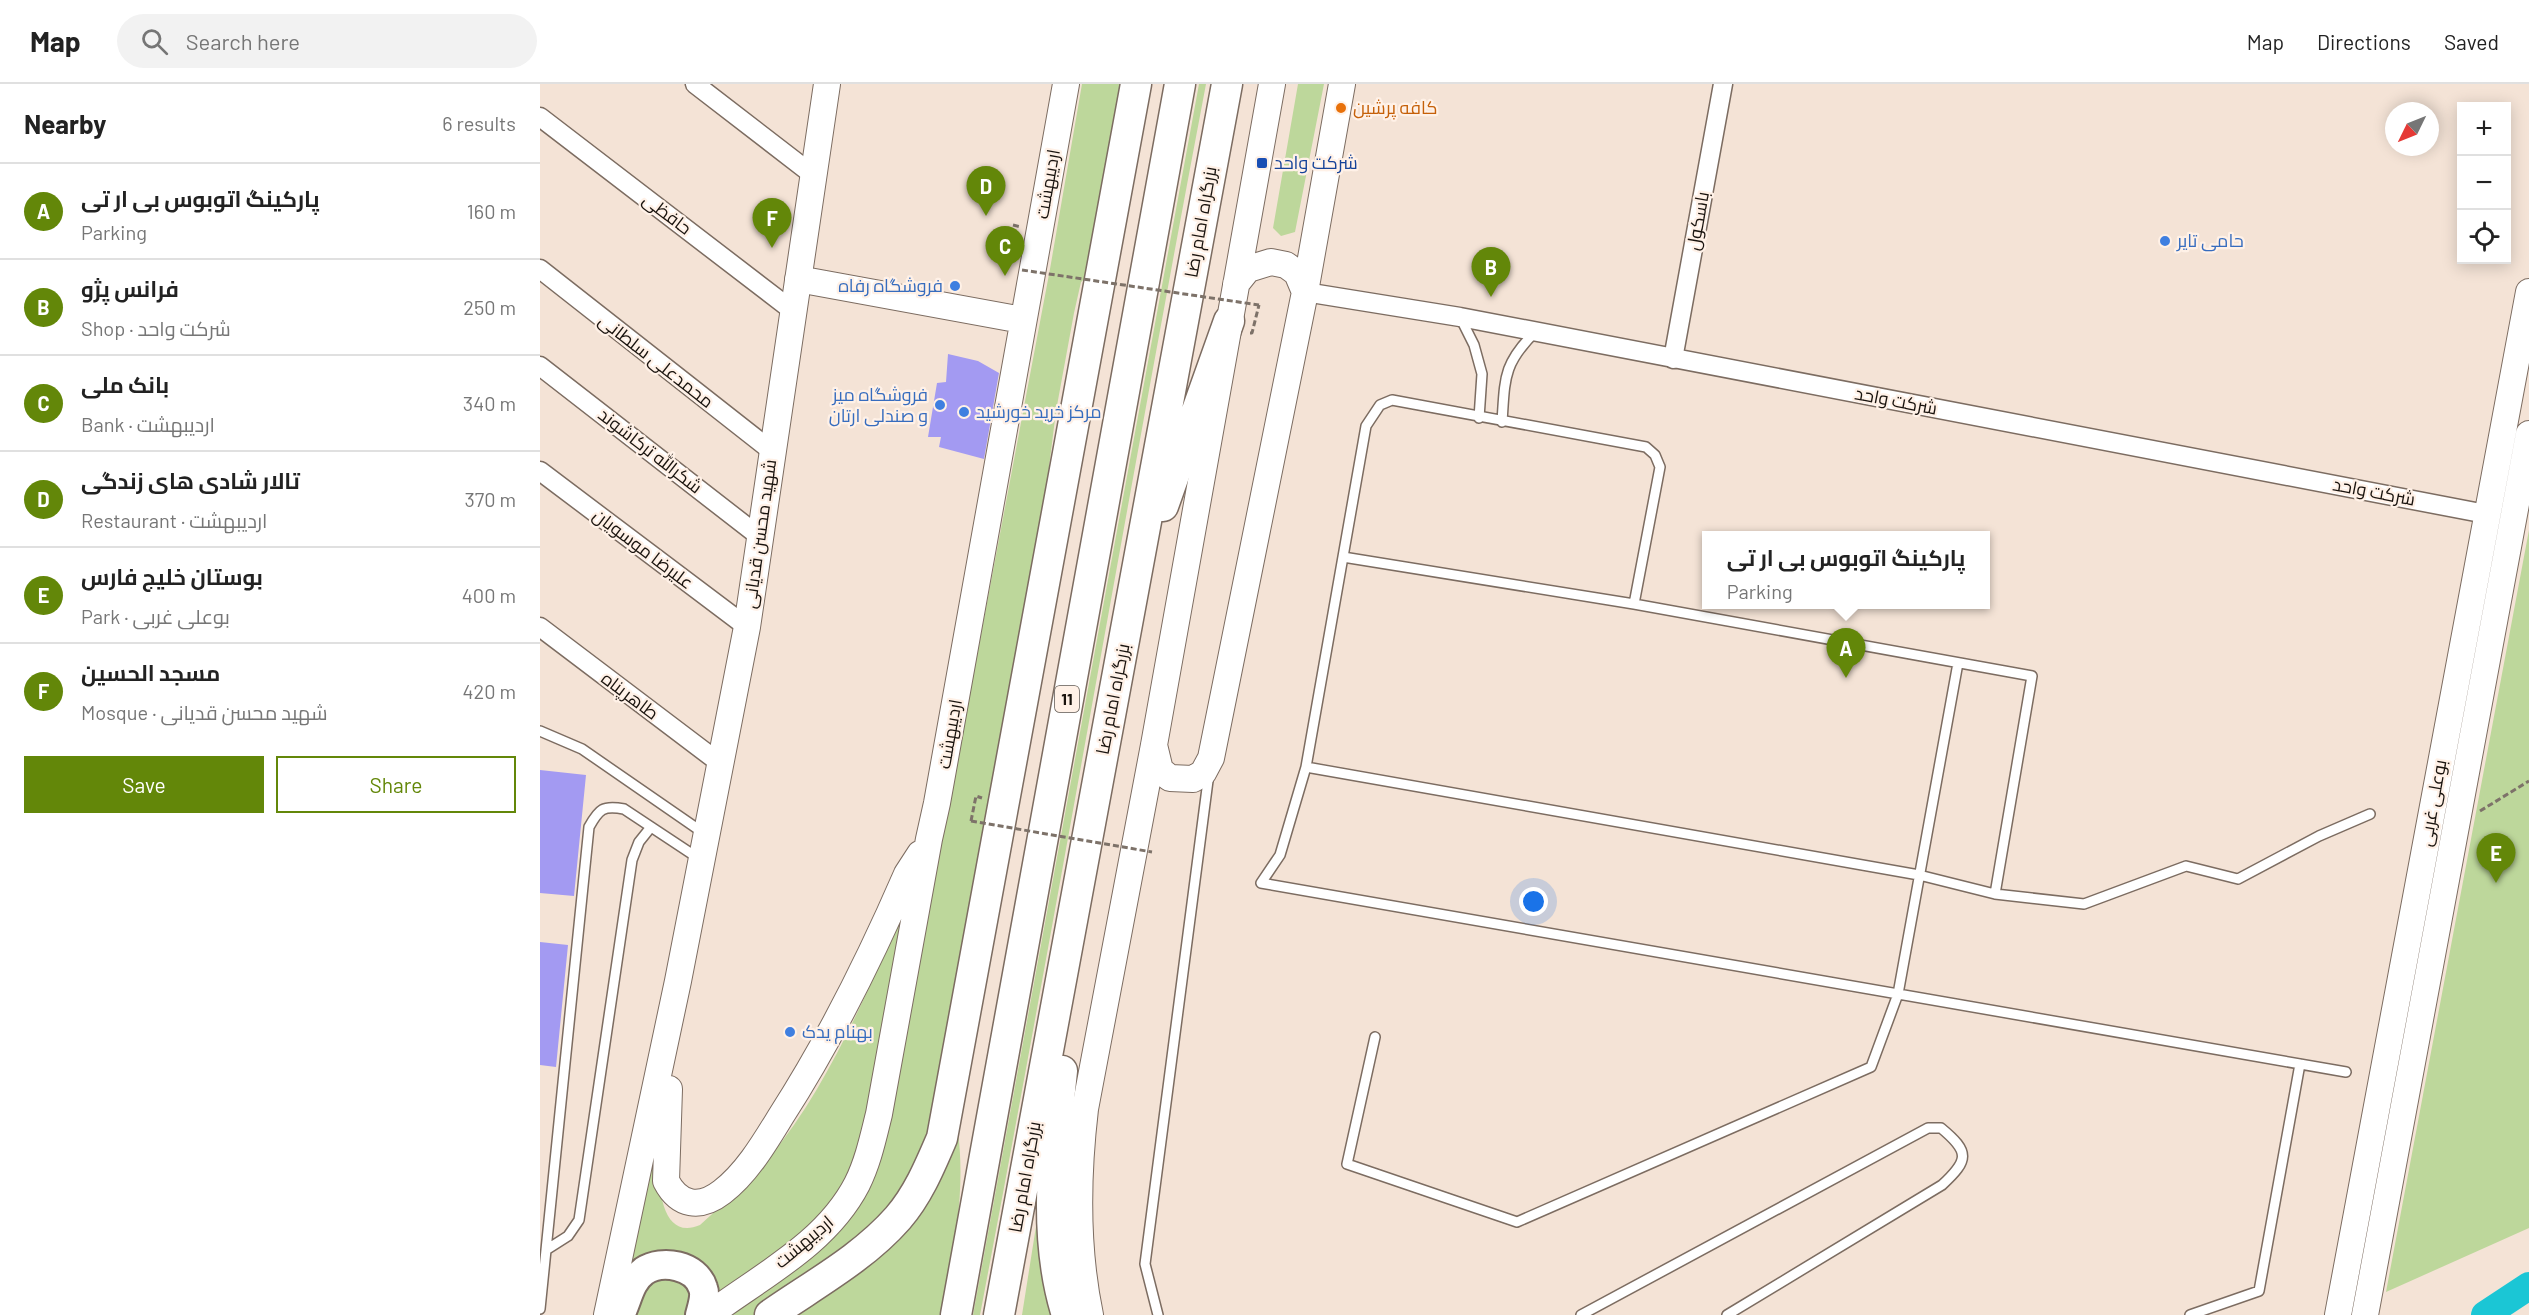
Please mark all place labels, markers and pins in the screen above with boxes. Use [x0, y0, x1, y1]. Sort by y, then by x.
place label: کافه پرشین [1353, 96, 1437, 120]
marker: کافه پرشین [1334, 101, 1348, 115]
place label: شرکت واحد [1274, 151, 1358, 174]
marker: شرکت واحد [1255, 156, 1269, 170]
pin: D [966, 166, 1006, 216]
pin: F [752, 198, 792, 248]
pin: C [986, 226, 1024, 276]
place label: حامی تایر [2176, 229, 2244, 252]
marker: حامی تایر [2158, 234, 2172, 248]
pin: B [1472, 248, 1510, 297]
place label: فروشگاه رفاه [838, 274, 943, 297]
marker: فروشگاه رفاه [948, 279, 962, 293]
place label: فروشگاه میز و صندلی ارتان [829, 383, 928, 427]
marker: فروشگاه میز و صندلی ارتان [933, 398, 947, 412]
place label: مرکز خرید خورشید [976, 400, 1102, 423]
marker: مرکز خرید خورشید [957, 405, 971, 419]
pin: A [1826, 628, 1866, 678]
pin: E [2476, 834, 2516, 883]
place label: بهنام یدک [802, 1020, 873, 1044]
marker: بهنام یدک [783, 1025, 797, 1039]

